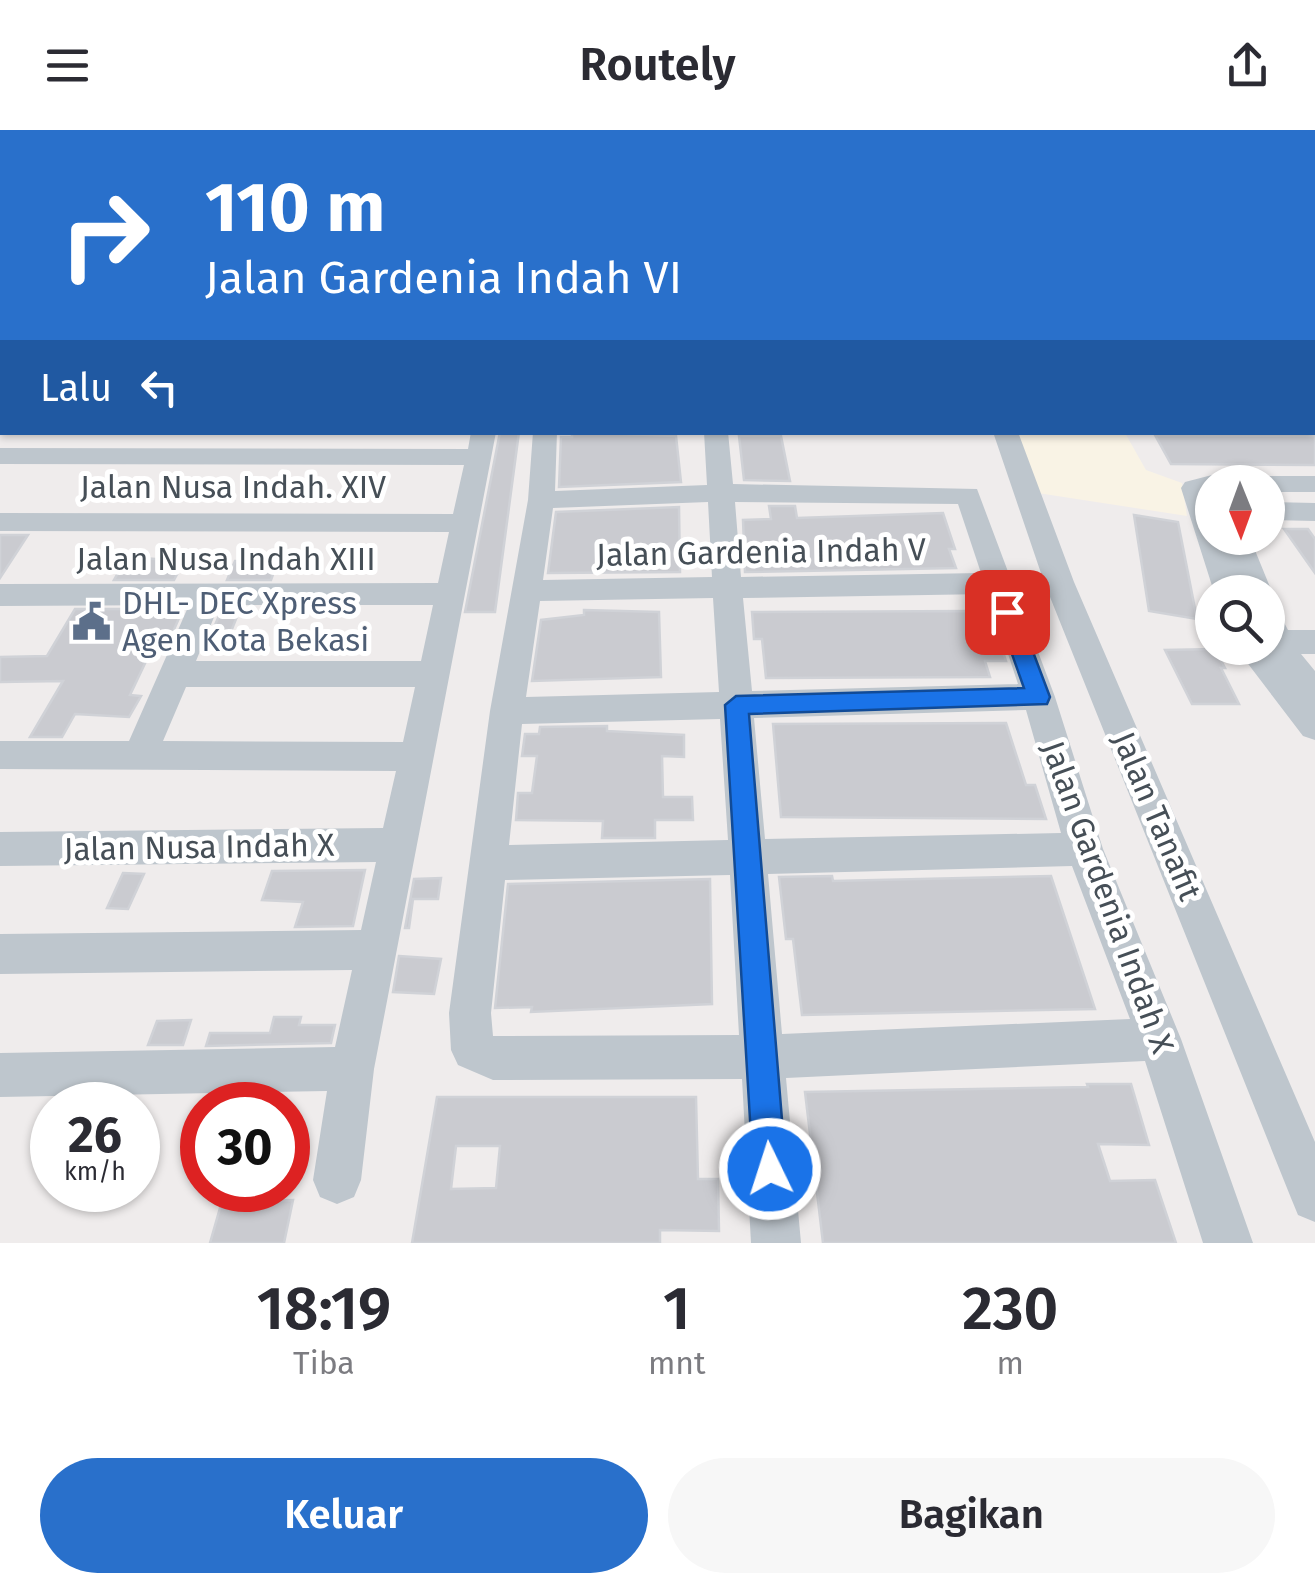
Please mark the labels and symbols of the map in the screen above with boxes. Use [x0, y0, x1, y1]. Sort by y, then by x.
north arrow [1195, 465, 1285, 555]
street label: Jalan Nusa Indah. XIV [80, 468, 386, 506]
street label: Jalan Gardenia Indah V [596, 530, 926, 574]
street label: Jalan Nusa Indah XIII [76, 540, 376, 578]
pin [965, 570, 1050, 655]
place label: DHL- DEC Xpress Agen Kota Bekasi [122, 584, 369, 659]
public building icon: DHL- DEC Xpress Agen Kota Bekasi [71, 600, 113, 642]
street label: Jalan Tanafit [1105, 726, 1210, 906]
street label: Jalan Gardenia Indah X [1034, 736, 1182, 1059]
street label: Jalan Nusa Indah X [63, 826, 335, 868]
speed limit sign: 30 [180, 1082, 310, 1212]
position arrow [718, 1117, 822, 1221]

